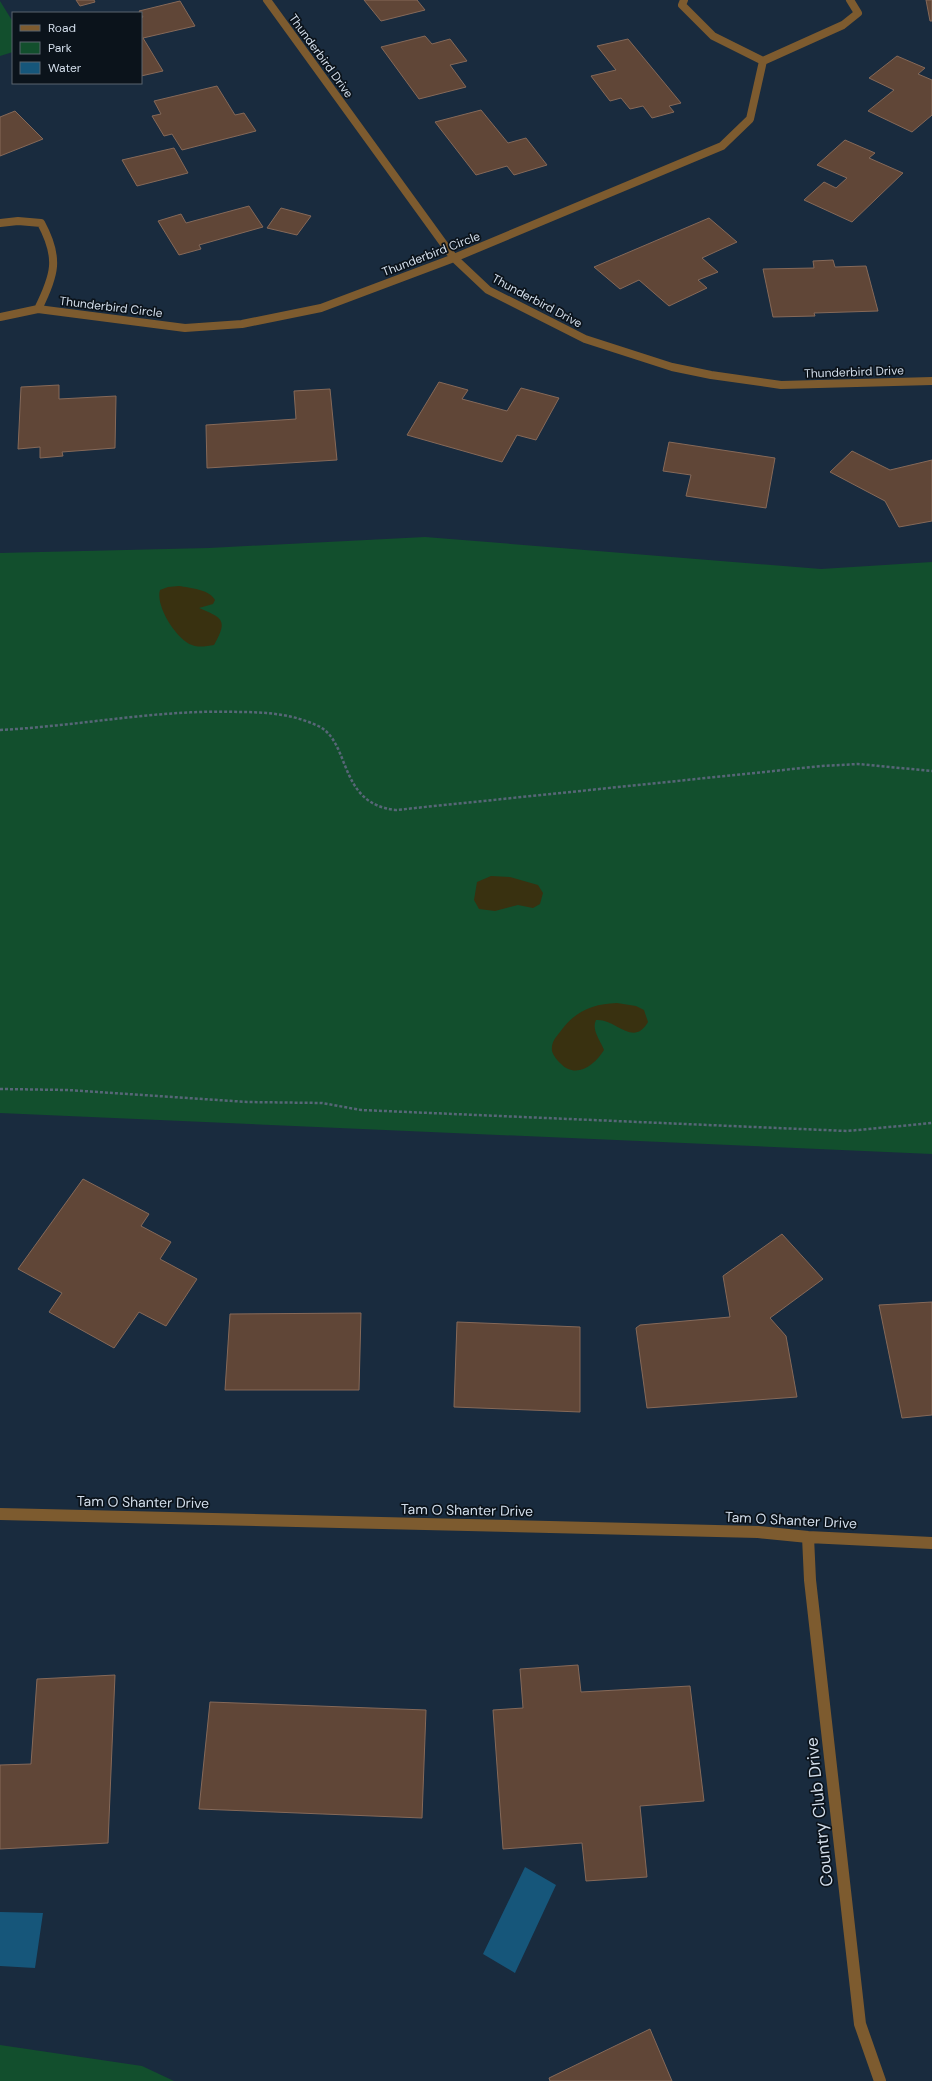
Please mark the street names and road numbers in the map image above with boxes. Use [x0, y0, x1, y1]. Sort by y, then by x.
street label: Thunderbird Drive [285, 11, 357, 101]
street label: Thunderbird Circle [380, 228, 482, 280]
street label: Thunderbird Drive [489, 270, 585, 332]
street label: Thunderbird Circle [59, 293, 164, 321]
street label: Thunderbird Drive [804, 362, 904, 382]
street label: Tam O Shanter Drive [77, 1492, 209, 1512]
street label: Tam O Shanter Drive [401, 1500, 533, 1520]
street label: Tam O Shanter Drive [724, 1508, 858, 1532]
street label: Country Club Drive [800, 1736, 838, 1888]

